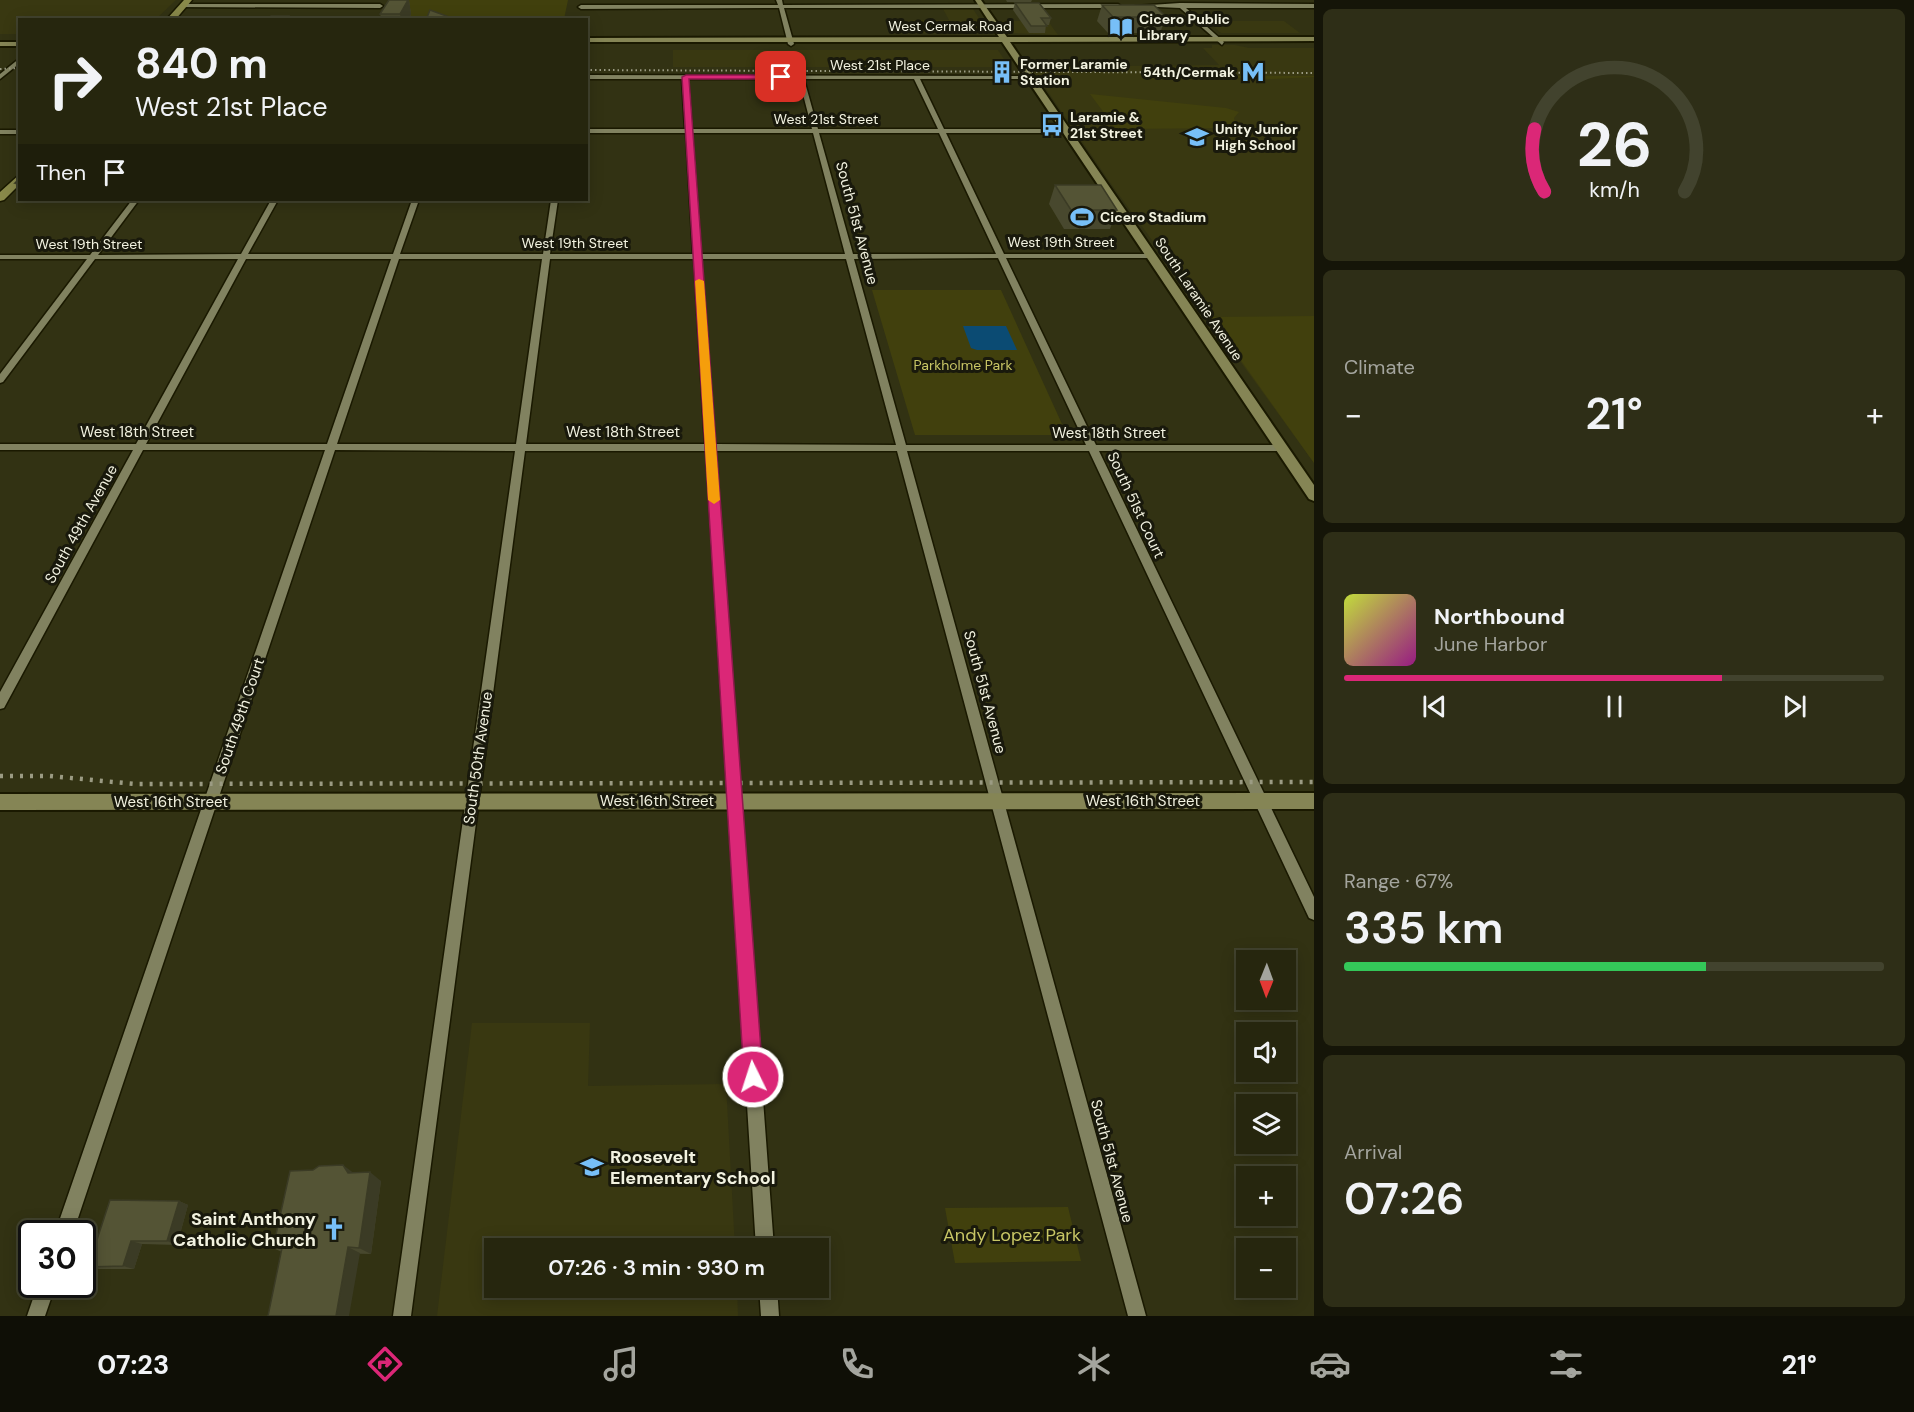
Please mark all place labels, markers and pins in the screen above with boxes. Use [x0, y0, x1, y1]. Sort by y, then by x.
place label: Cicero Public Library [1139, 10, 1230, 44]
library icon: Cicero Public Library [1108, 14, 1134, 40]
pin [755, 51, 806, 102]
place label: Former Laramie Station [1020, 55, 1128, 89]
building icon: Former Laramie Station [989, 59, 1015, 85]
metro station icon: 54th/Cermak [1240, 59, 1266, 85]
place label: 54th/Cermak [1143, 63, 1235, 81]
place label: Laramie & 21st Street [1070, 108, 1143, 142]
bus stop icon: Laramie & 21st Street [1039, 112, 1065, 138]
place label: Unity Junior High School [1215, 120, 1298, 154]
school or university icon: Unity Junior High School [1184, 124, 1210, 150]
sports icon: Cicero Stadium [1069, 204, 1095, 230]
place label: Cicero Stadium [1100, 208, 1206, 226]
place label: Roosevelt Elementary School [610, 1145, 776, 1190]
school or university icon: Roosevelt Elementary School [579, 1154, 605, 1180]
place label: Saint Anthony Catholic Church [173, 1207, 316, 1252]
church icon: Saint Anthony Catholic Church [321, 1216, 347, 1242]

